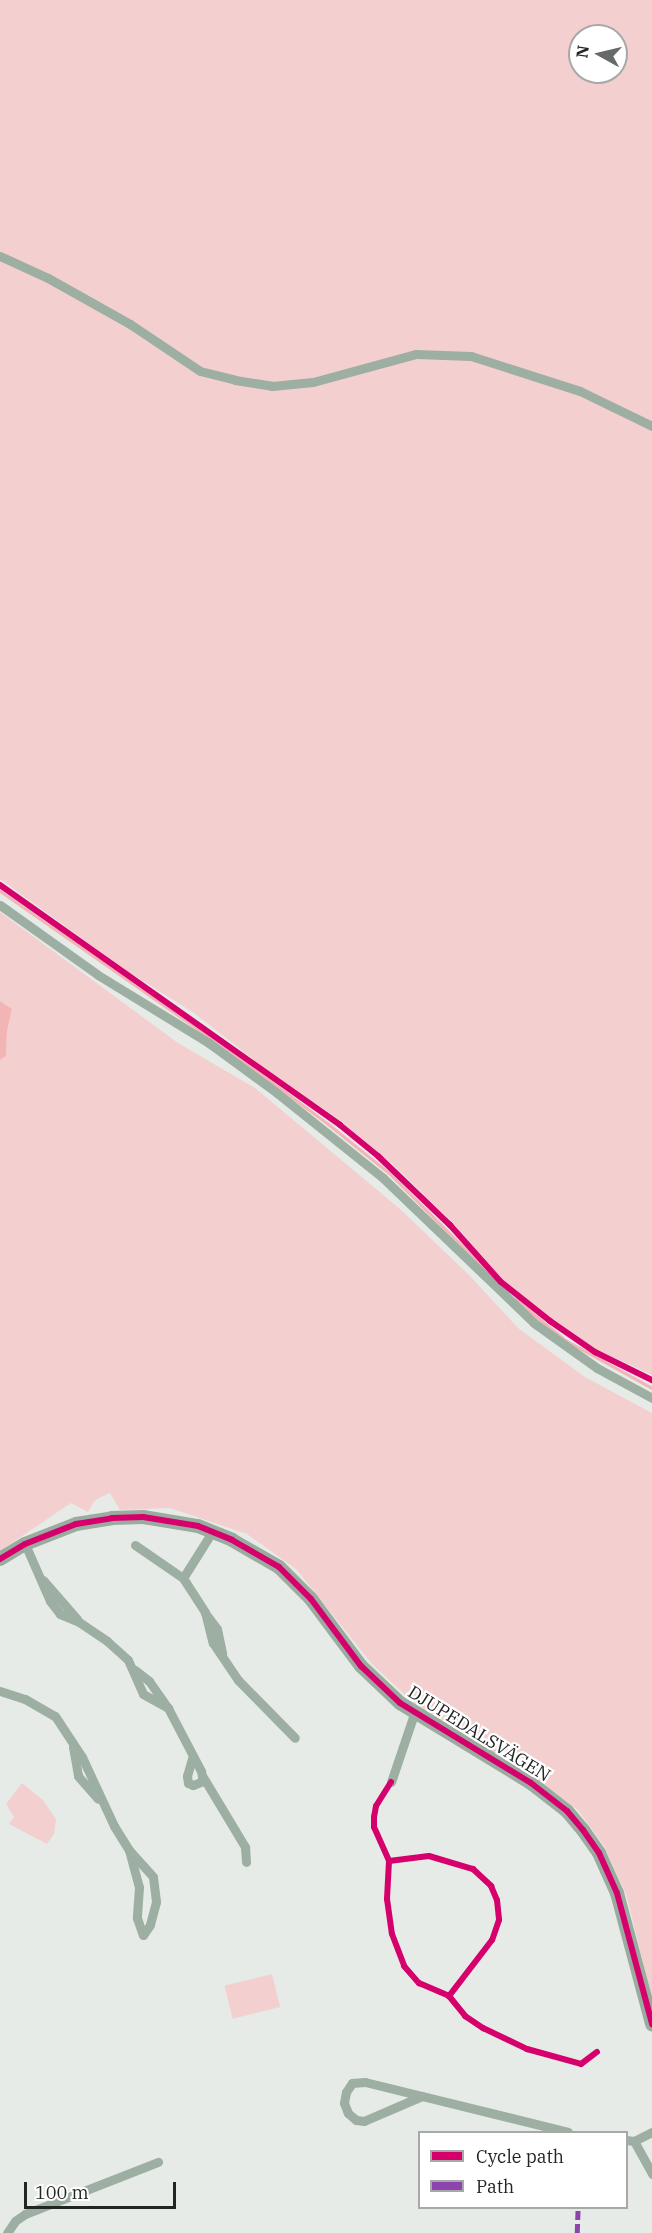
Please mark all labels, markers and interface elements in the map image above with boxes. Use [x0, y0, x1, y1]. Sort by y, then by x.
north arrow [568, 24, 628, 84]
text: N [571, 44, 593, 59]
street label: DJUPEDALSVÄGEN [404, 1681, 554, 1787]
legend [418, 2131, 628, 2209]
text: Cycle path [476, 2145, 564, 2168]
scale bar [27, 2170, 178, 2208]
text: Path [476, 2175, 514, 2198]
text: 100 m [35, 2181, 89, 2204]

